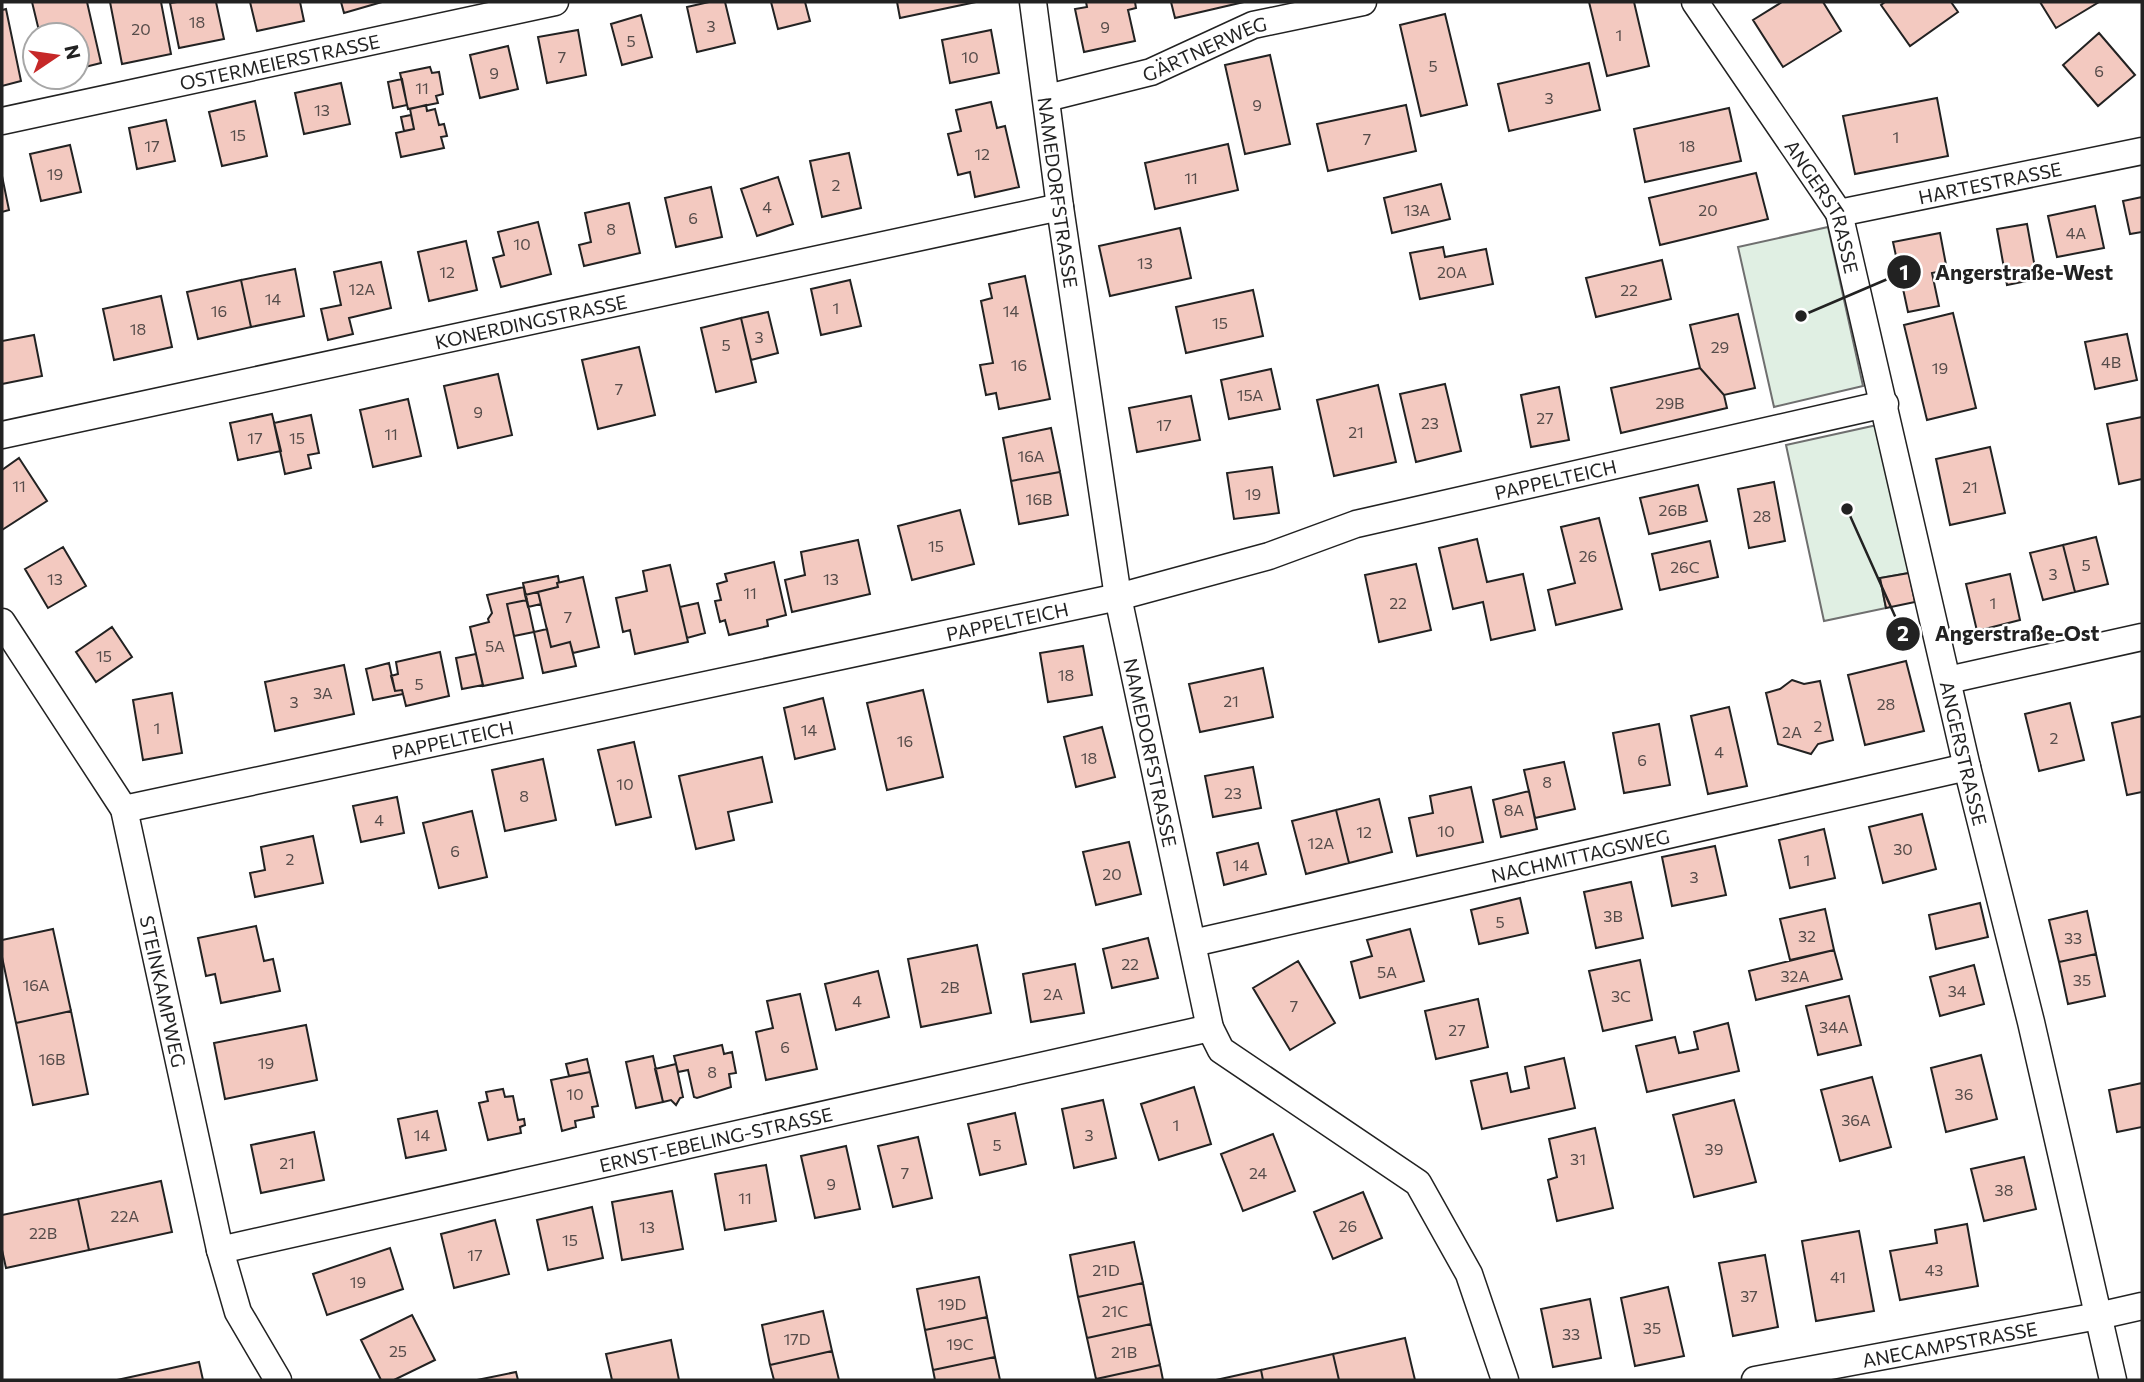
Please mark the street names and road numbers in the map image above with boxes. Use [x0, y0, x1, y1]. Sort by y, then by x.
street label: GÄRTNERWEG [1140, 11, 1269, 85]
street label: OSTERMEIERSTRASSE [178, 29, 382, 94]
street label: NAMEDORFSTRASSE [1034, 95, 1083, 289]
street label: ANGERSTRASSE [1781, 135, 1864, 276]
street label: HARTESTRASSE [1916, 156, 2064, 208]
street label: KONERDINGSTRASSE [433, 289, 629, 353]
street label: PAPPELTEICH [1492, 454, 1619, 504]
street label: PAPPELTEICH [944, 596, 1070, 645]
street label: NAMEDORFSTRASSE [1120, 656, 1183, 849]
street label: ANGERSTRASSE [1936, 679, 1993, 828]
street label: PAPPELTEICH [389, 715, 516, 763]
street label: NACHMITTAGSWEG [1489, 824, 1672, 886]
street label: STEINKAMPWEG [136, 913, 191, 1069]
street label: ERNST-EBELING-STRASSE [597, 1102, 834, 1176]
street label: ANECAMPSTRASSE [1860, 1316, 2039, 1371]

